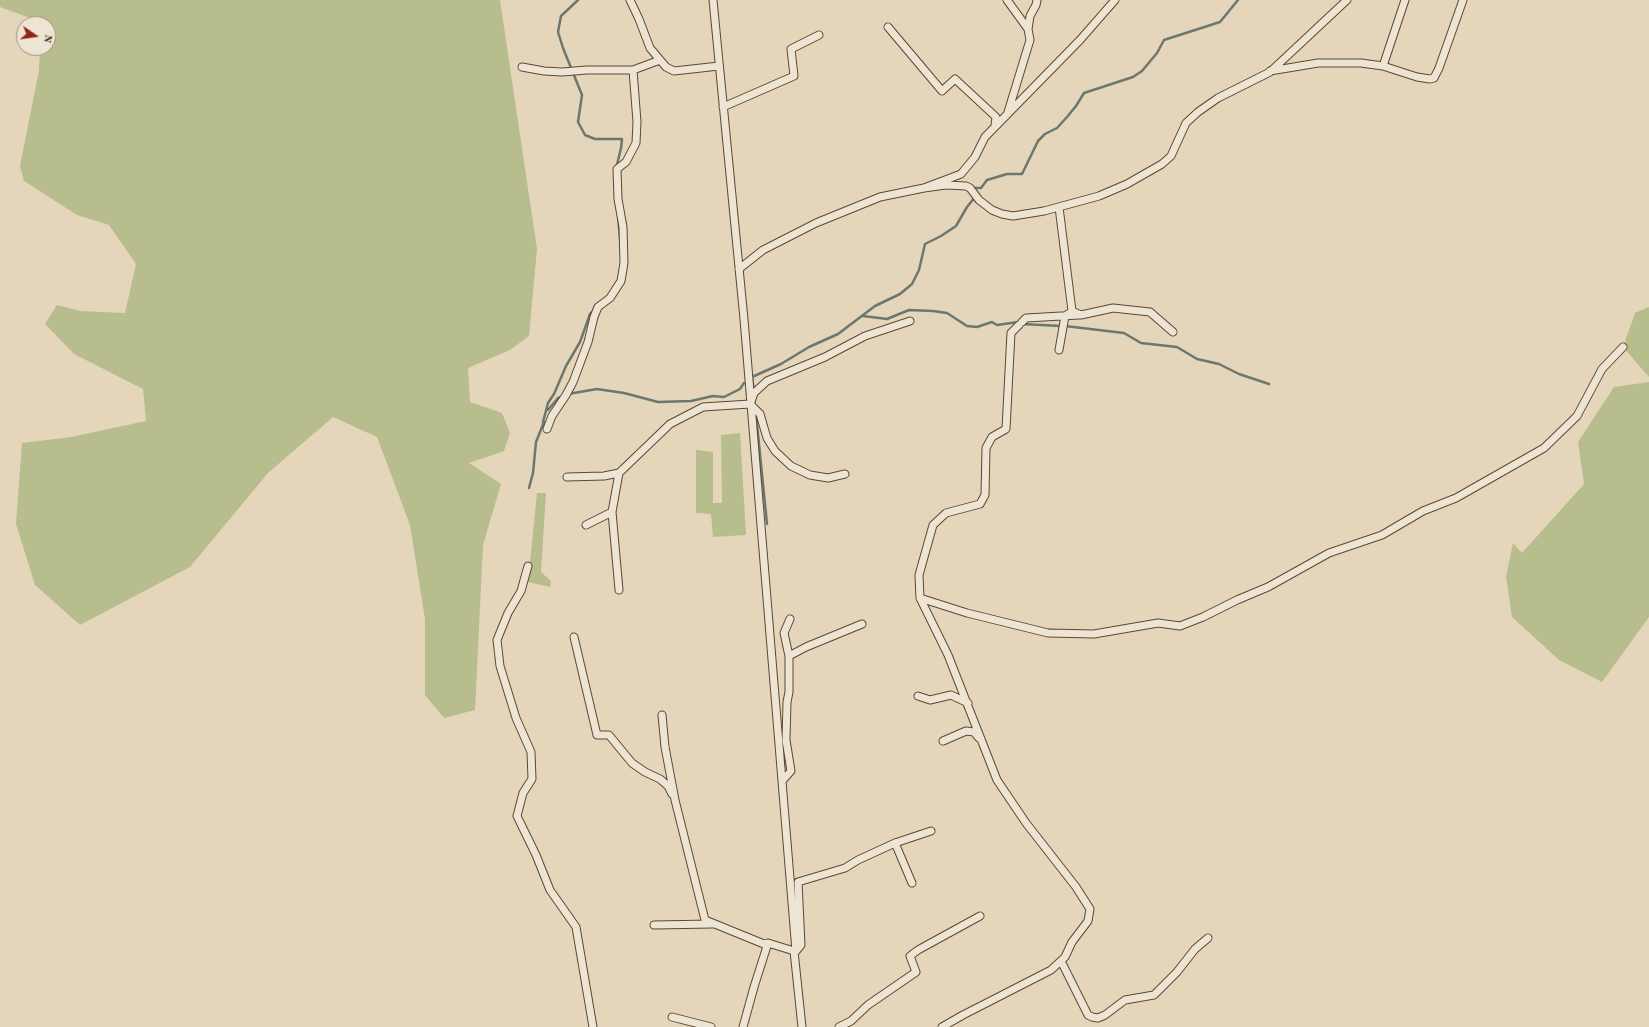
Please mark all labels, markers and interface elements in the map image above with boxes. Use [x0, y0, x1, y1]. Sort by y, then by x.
north arrow [16, 16, 56, 56]
text: N [41, 33, 54, 44]

